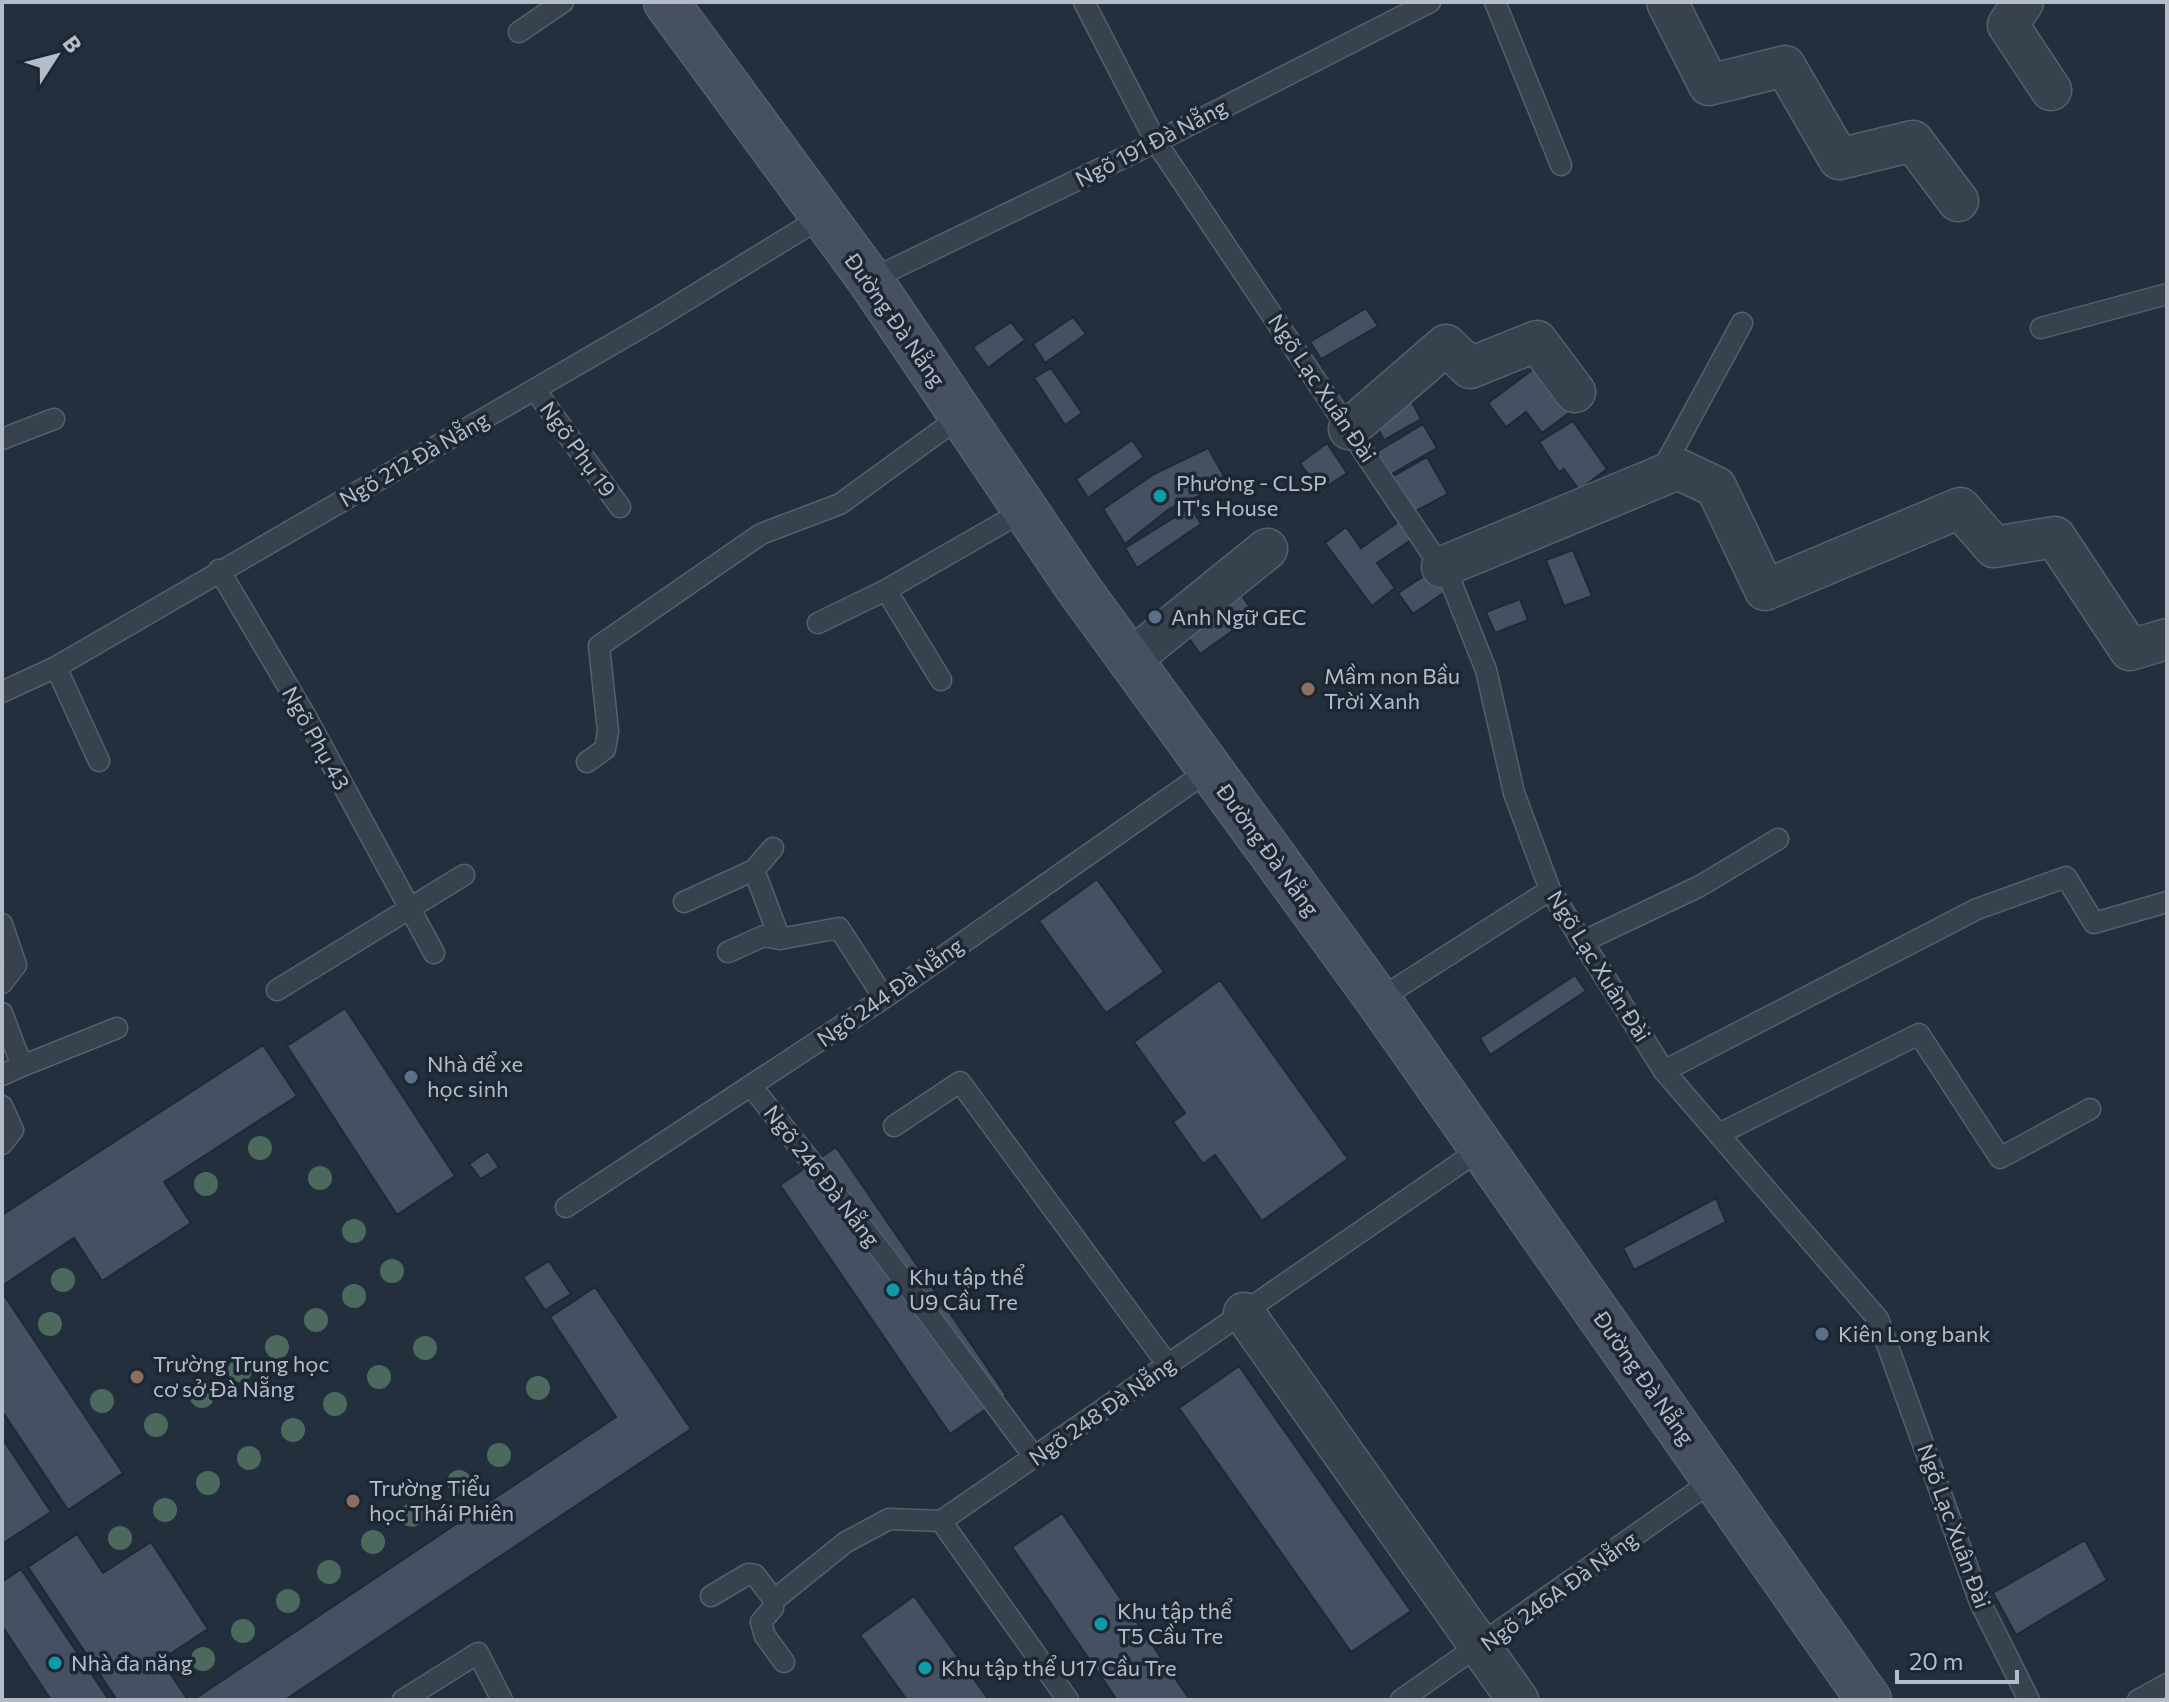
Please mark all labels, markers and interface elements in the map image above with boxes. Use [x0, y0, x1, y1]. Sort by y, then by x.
north arrow [16, 16, 96, 96]
text: B [57, 30, 88, 58]
street label: Ngõ 191 Đà Nẵng [1071, 93, 1231, 192]
street label: Đường Đà Nẵng [839, 247, 952, 392]
street label: Ngõ Lạc Xuân Đài [1263, 308, 1382, 467]
street label: Ngõ Phụ 19 [535, 396, 622, 502]
street label: Ngõ 212 Đà Nẵng [334, 405, 493, 512]
place label: Phương - CLSP IT's House [1176, 469, 1327, 521]
marker: Phương - CLSP IT's House [1151, 487, 1169, 505]
place label: Anh Ngữ GEC [1171, 603, 1307, 630]
marker: Anh Ngữ GEC [1146, 608, 1164, 626]
place label: Mầm non Bầu Trời Xanh [1324, 662, 1460, 714]
marker: Mầm non Bầu Trời Xanh [1299, 680, 1317, 698]
street label: Ngõ Phụ 43 [277, 681, 356, 794]
street label: Đường Đà Nẵng [1211, 777, 1326, 921]
street label: Ngõ Lạc Xuân Đài [1542, 885, 1657, 1046]
street label: Ngõ 244 Đà Nẵng [811, 931, 968, 1052]
place label: Nhà để xe học sinh [427, 1050, 523, 1102]
marker: Nhà để xe học sinh [402, 1068, 420, 1086]
street label: Ngõ 246 Đà Nẵng [759, 1099, 886, 1252]
place label: Khu tập thể U9 Cầu Tre [909, 1263, 1025, 1315]
marker: Khu tập thể U9 Cầu Tre [884, 1281, 902, 1299]
street label: Đường Đà Nẵng [1588, 1305, 1701, 1450]
place label: Kiên Long bank [1838, 1320, 1990, 1347]
marker: Kiên Long bank [1813, 1325, 1831, 1343]
place label: Trường Trung học cơ sở Đà Nẵng [153, 1350, 329, 1402]
street label: Ngõ 248 Đà Nẵng [1023, 1350, 1180, 1471]
marker: Trường Trung học cơ sở Đà Nẵng [128, 1368, 146, 1386]
street label: Ngõ Lạc Xuân Đài [1912, 1440, 1997, 1612]
place label: Trường Tiểu học Thái Phiên [369, 1474, 514, 1526]
marker: Trường Tiểu học Thái Phiên [344, 1492, 362, 1510]
street label: Ngõ 246A Đà Nẵng [1475, 1525, 1642, 1657]
place label: Khu tập thể T5 Cầu Tre [1117, 1597, 1233, 1649]
marker: Khu tập thể T5 Cầu Tre [1092, 1615, 1110, 1633]
scale bar [1897, 1634, 2017, 1684]
text: 20 m [1909, 1646, 1963, 1675]
place label: Nhà đa năng [71, 1649, 193, 1676]
marker: Nhà đa năng [46, 1654, 64, 1672]
place label: Khu tập thể U17 Cầu Tre [941, 1654, 1177, 1681]
marker: Khu tập thể U17 Cầu Tre [916, 1659, 934, 1677]

